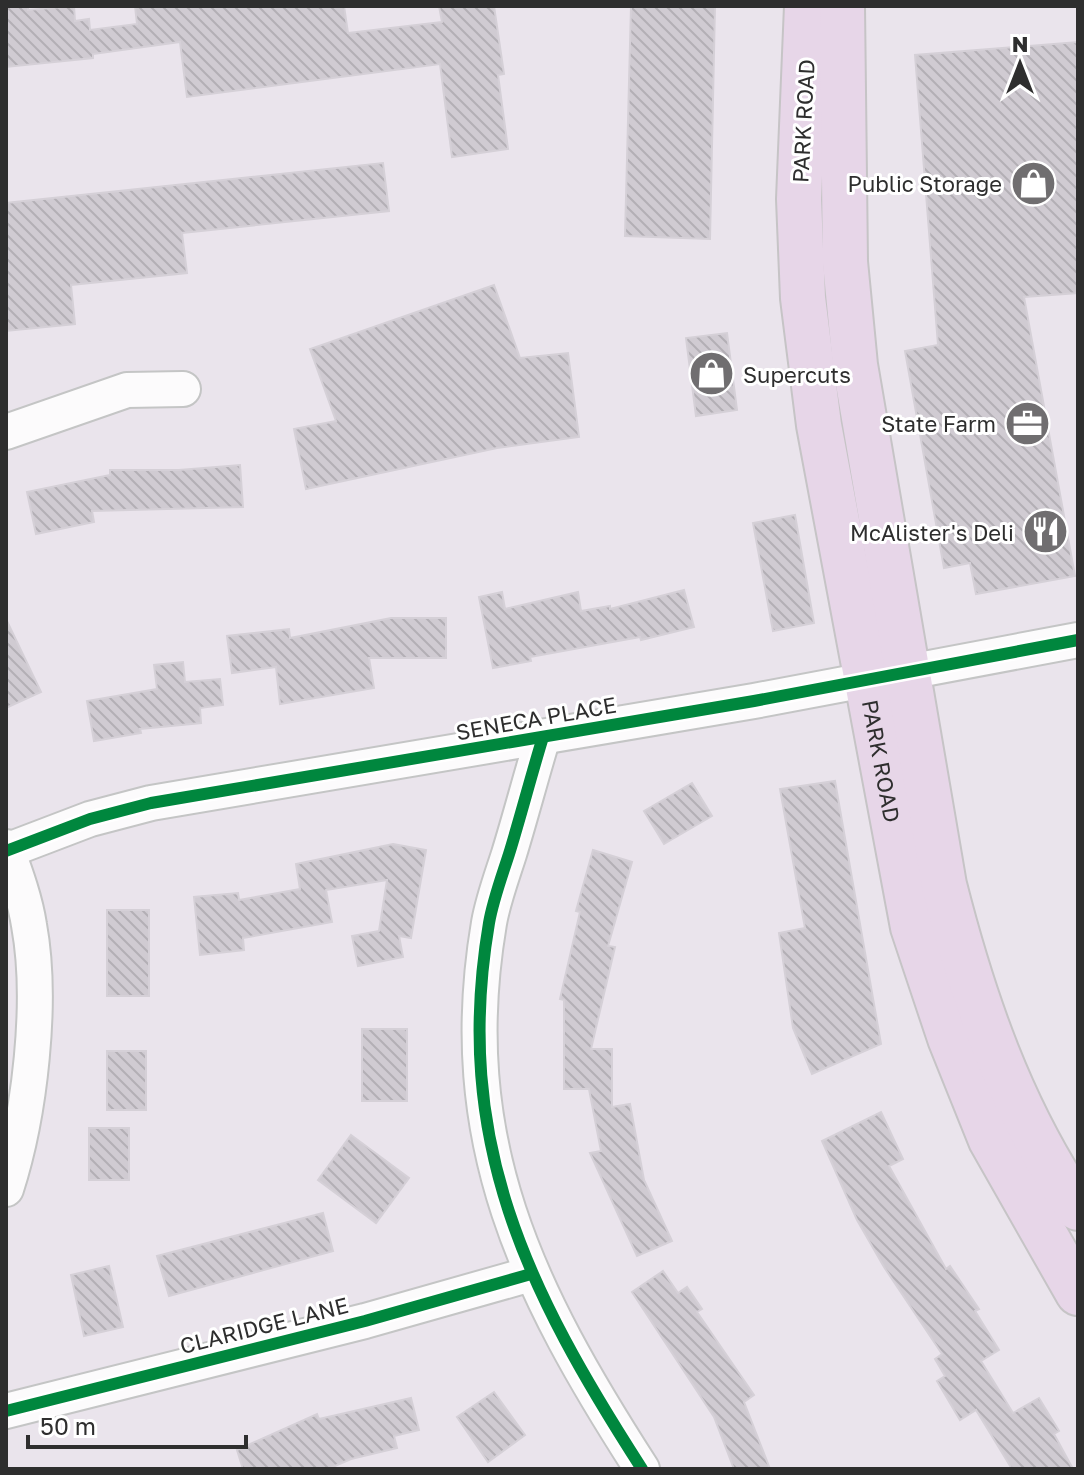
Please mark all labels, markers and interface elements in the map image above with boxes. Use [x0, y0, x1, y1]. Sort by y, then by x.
north arrow [980, 24, 1060, 104]
text: N [1012, 30, 1028, 57]
street label: PARK ROAD [786, 58, 820, 184]
shop icon: Public Storage [1009, 159, 1057, 207]
place label: Public Storage [848, 170, 1002, 197]
shop icon: Supercuts [688, 350, 736, 398]
place label: Supercuts [743, 361, 851, 388]
office icon: State Farm [1003, 399, 1051, 447]
place label: State Farm [881, 410, 996, 437]
restaurant icon: McAlister's Deli [1021, 508, 1069, 556]
place label: McAlister's Deli [850, 519, 1014, 546]
street label: SENECA PLACE [454, 691, 618, 745]
street label: PARK ROAD [857, 697, 907, 824]
street label: CLARIDGE LANE [177, 1291, 351, 1359]
scale bar [28, 1399, 246, 1449]
text: 50 m [40, 1411, 96, 1440]

